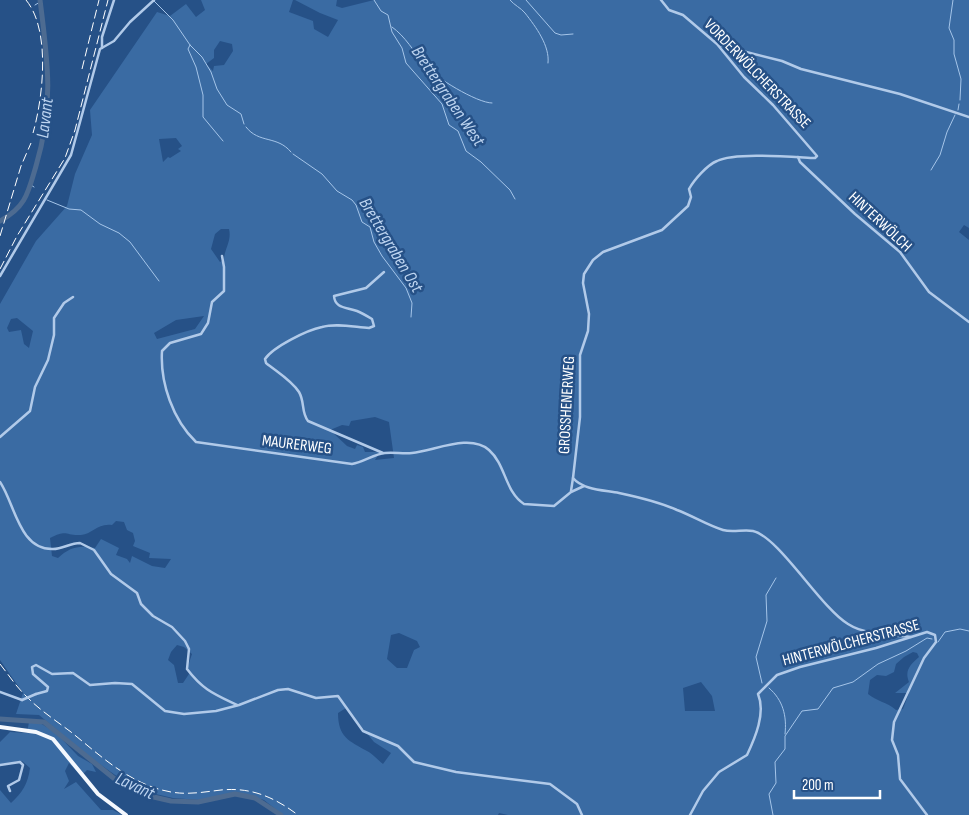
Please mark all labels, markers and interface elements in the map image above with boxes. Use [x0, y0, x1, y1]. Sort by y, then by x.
street label: VORDERWÖLCHERSTRASSE [700, 15, 814, 133]
water label: Brettergraben West [407, 42, 489, 150]
water label: Lavant [32, 96, 58, 139]
street label: HINTERWÖLCH [844, 188, 916, 256]
water label: Brettergraben Ost [355, 194, 428, 297]
street label: GROSSHENERWEG [555, 356, 579, 454]
street label: MAURERWEG [261, 431, 333, 459]
street label: HINTERWÖLCHERSTRASSE [780, 616, 922, 670]
water label: Lavant [112, 768, 158, 804]
scale bar [794, 768, 880, 800]
text: 200 m [802, 776, 834, 795]

